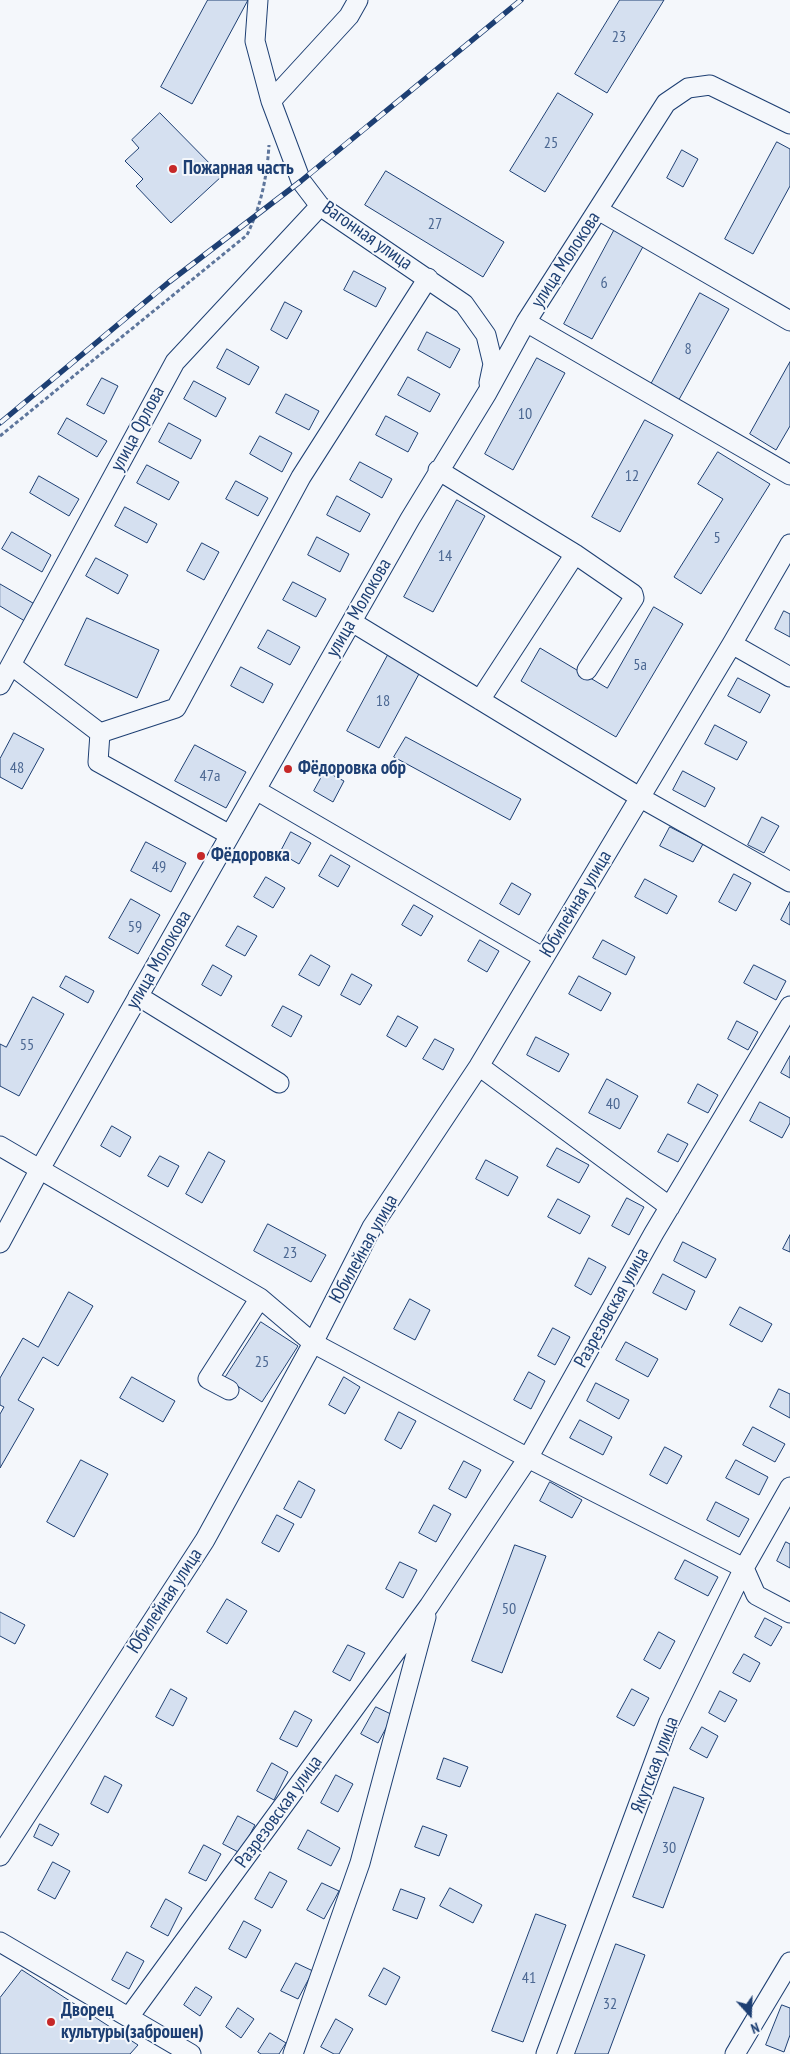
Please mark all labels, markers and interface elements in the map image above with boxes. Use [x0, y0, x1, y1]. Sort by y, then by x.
house number: 23 [612, 27, 626, 47]
house number: 25 [544, 133, 558, 153]
place label: Пожарная часть [183, 158, 294, 180]
marker: Пожарная часть [167, 163, 179, 175]
street label: Вагонная улица [318, 197, 416, 275]
street label: улица Молокова [527, 208, 605, 312]
house number: 27 [428, 214, 442, 234]
house number: 6 [600, 273, 608, 293]
house number: 8 [684, 339, 692, 359]
street label: улица Орлова [106, 383, 170, 475]
house number: 10 [518, 404, 532, 424]
house number: 12 [625, 466, 639, 486]
house number: 5 [713, 528, 721, 548]
house number: 14 [438, 546, 452, 566]
street label: улица Молокова [322, 555, 396, 661]
house number: 5а [633, 655, 647, 675]
house number: 18 [376, 691, 390, 711]
house number: 48 [10, 758, 24, 778]
place label: Фёдоровка обр [298, 758, 406, 780]
marker: Фёдоровка обр [282, 763, 294, 775]
house number: 47а [200, 766, 220, 786]
place label: Фёдоровка [211, 845, 290, 867]
street label: Юбилейная улица [535, 847, 617, 961]
marker: Фёдоровка [195, 850, 207, 862]
house number: 49 [152, 857, 166, 877]
street label: улица Молокова [122, 907, 196, 1013]
house number: 59 [128, 917, 142, 937]
house number: 55 [20, 1035, 34, 1055]
house number: 40 [606, 1094, 620, 1114]
street label: Юбилейная улица [325, 1191, 403, 1307]
house number: 23 [283, 1243, 297, 1263]
street label: Разрезовская улица [570, 1244, 654, 1372]
house number: 25 [255, 1352, 269, 1372]
street label: Юбилейная улица [123, 1544, 207, 1658]
house number: 50 [502, 1599, 516, 1619]
street label: Якутская улица [626, 1714, 684, 1816]
street label: Разрезовская улица [231, 1751, 327, 1873]
house number: 30 [662, 1838, 676, 1858]
house number: 41 [522, 1968, 536, 1988]
north arrow [725, 1989, 775, 2039]
house number: 32 [603, 1994, 617, 2014]
place label: Дворец культуры(заброшен) [61, 2000, 204, 2044]
marker: Дворец культуры(заброшен) [45, 2016, 57, 2028]
text: N [748, 2018, 762, 2038]

